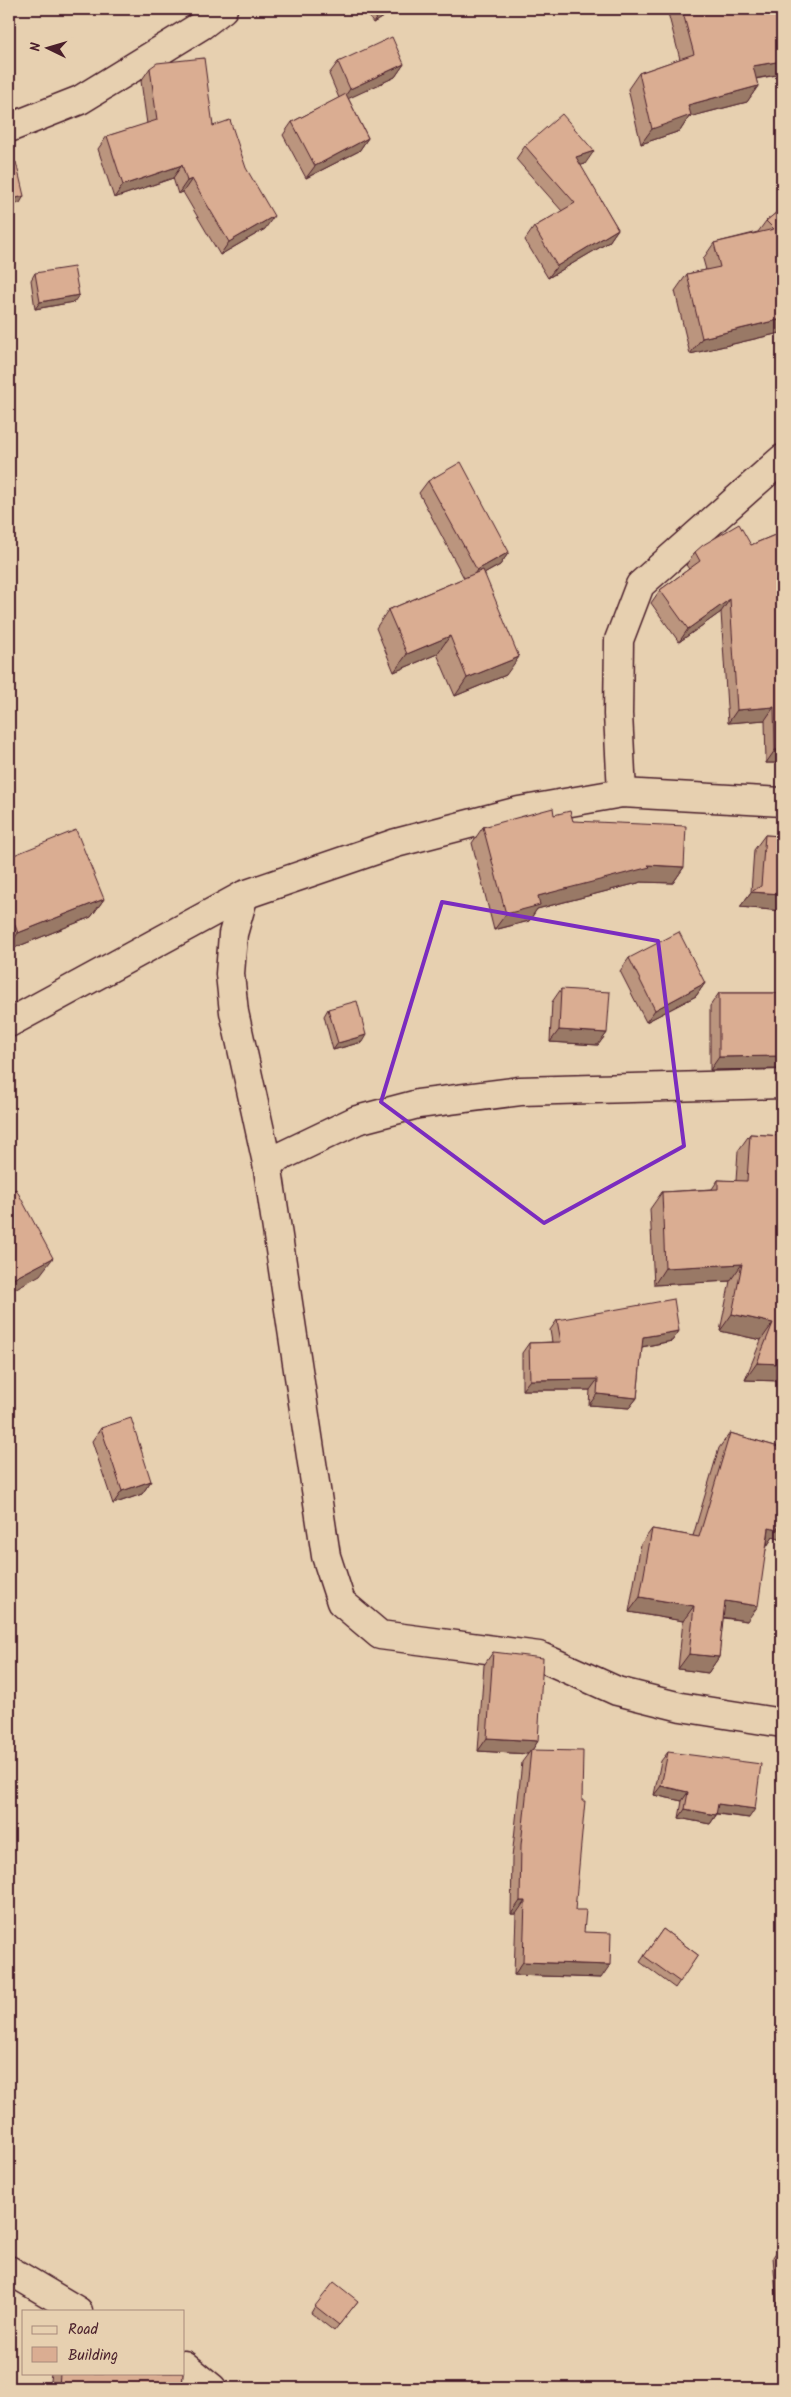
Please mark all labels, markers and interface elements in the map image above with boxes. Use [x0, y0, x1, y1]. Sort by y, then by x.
north arrow [22, 22, 72, 72]
text: N [25, 41, 47, 52]
legend [22, 2310, 185, 2374]
text: Road [68, 2318, 99, 2342]
text: Building [68, 2344, 118, 2368]

